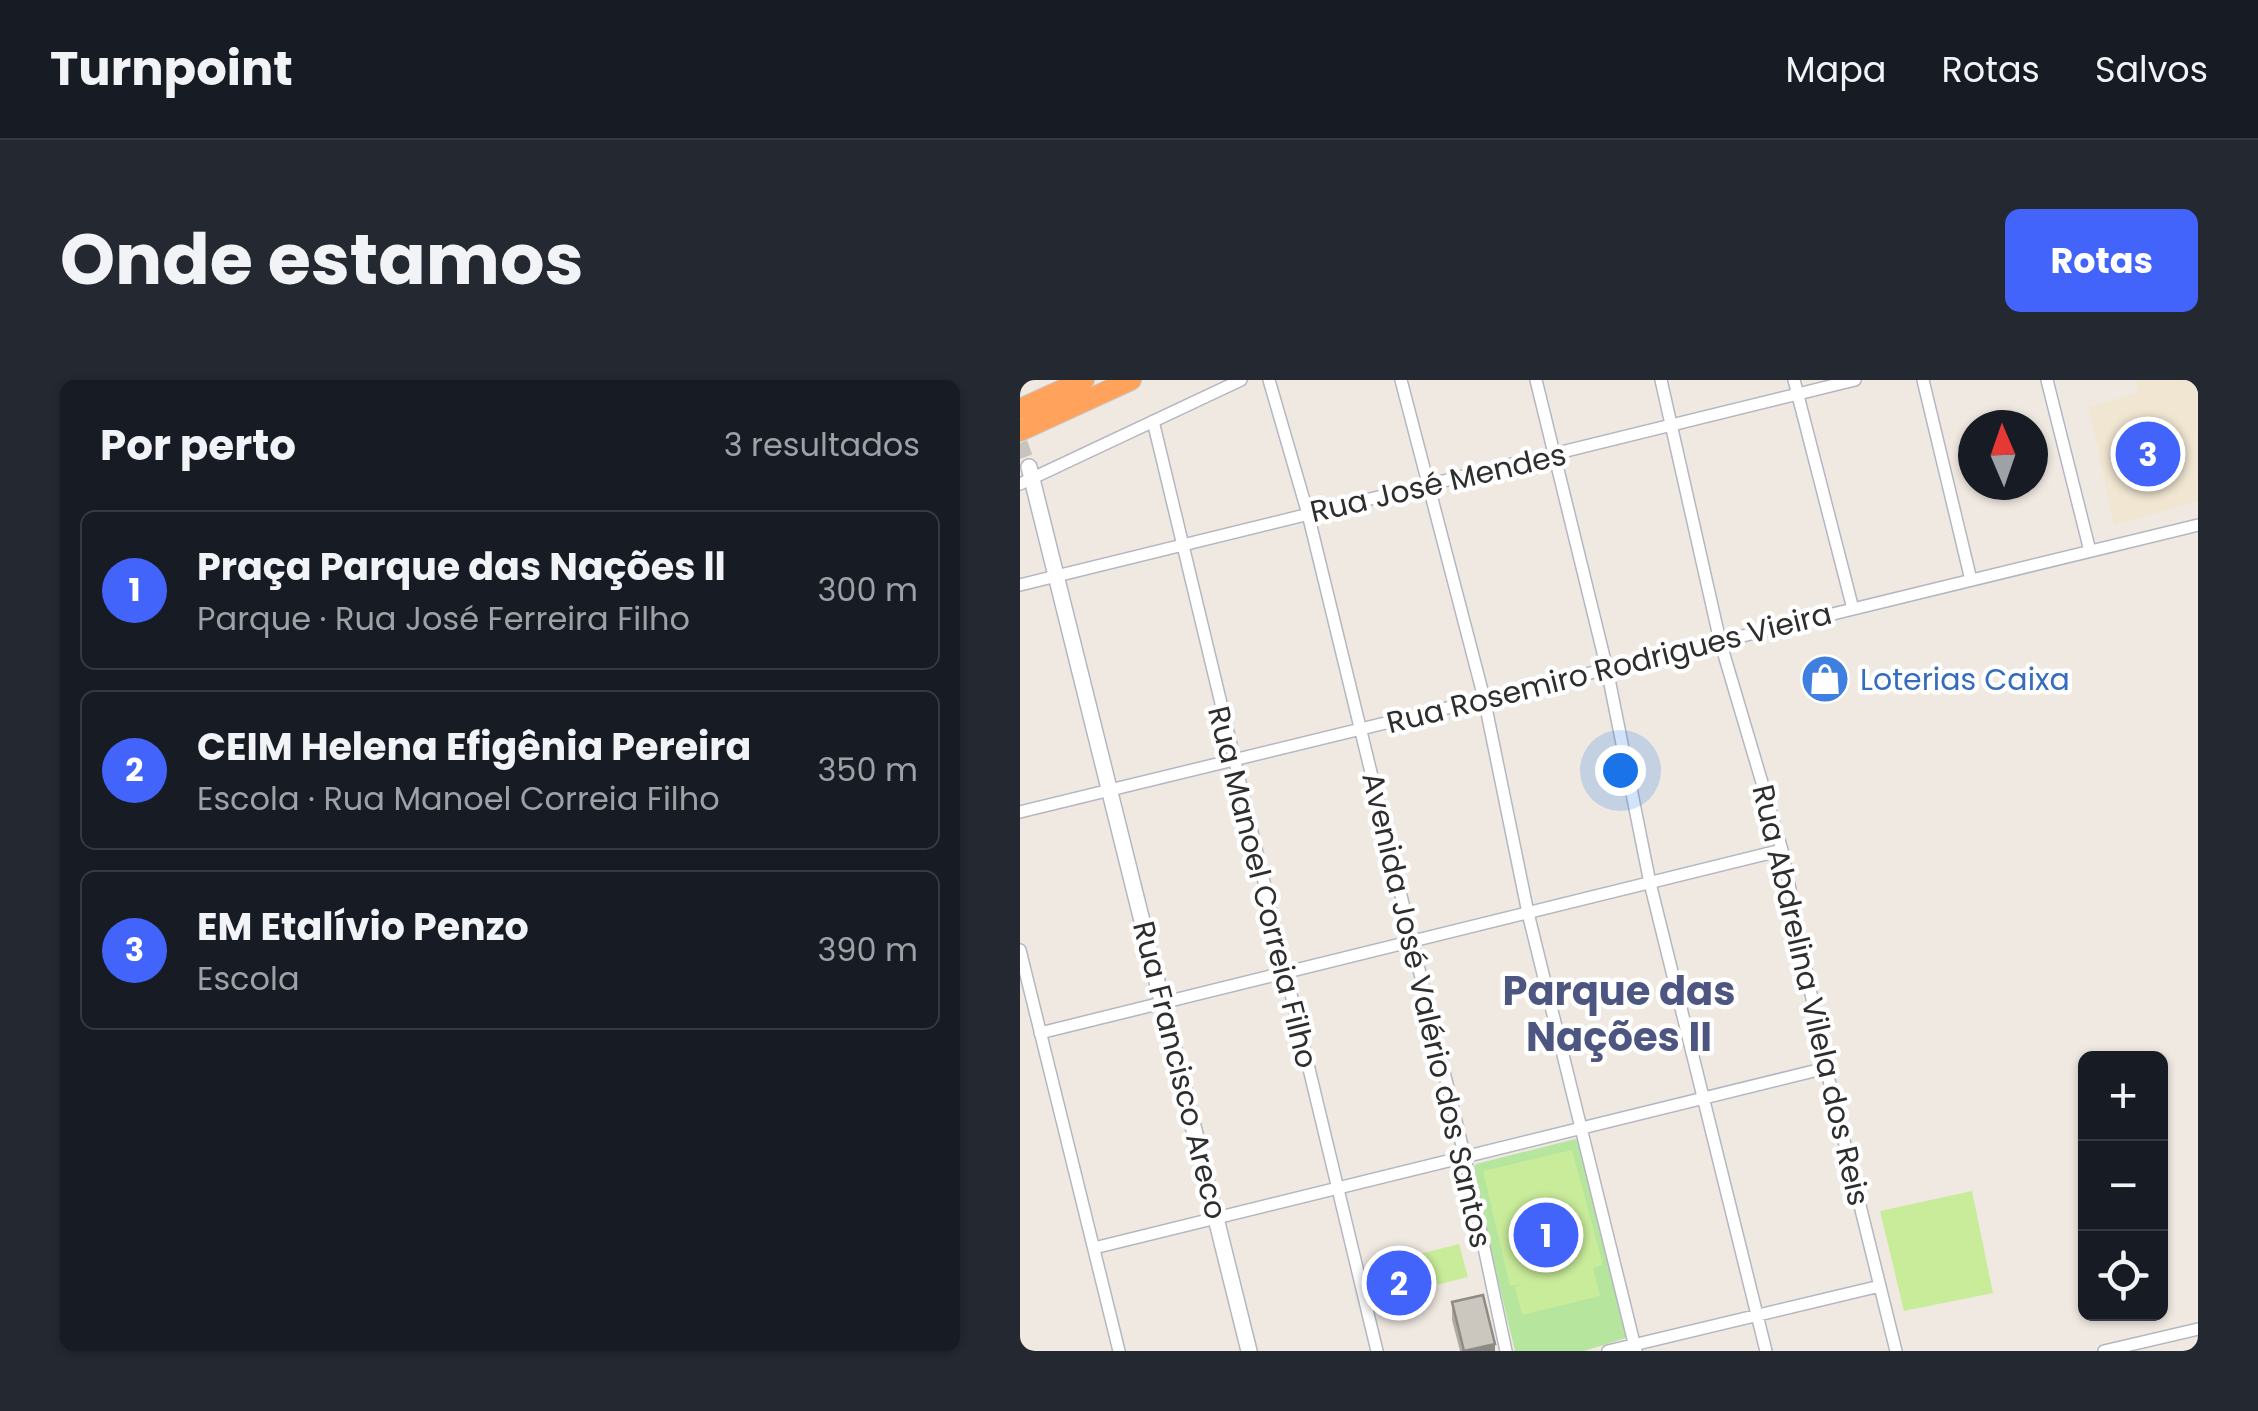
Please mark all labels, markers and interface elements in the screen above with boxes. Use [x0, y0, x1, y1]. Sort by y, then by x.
text: Turnpoint [50, 35, 293, 102]
text: Mapa [1785, 45, 1887, 94]
text: Rotas [1942, 45, 2040, 94]
text: Salvos [2095, 45, 2208, 94]
button: Rotas [2005, 209, 2198, 312]
text: Onde estamos [60, 210, 584, 309]
north arrow [1958, 410, 2048, 500]
text: Por perto [100, 416, 296, 475]
pin: 3 [2116, 416, 2180, 492]
text: 3 resultados [724, 422, 920, 467]
street label: Rua José Mendes [1306, 433, 1570, 533]
text: Praça Parque das Nações ll [197, 540, 726, 593]
text: 1 [128, 567, 141, 612]
text: 300 m [817, 567, 918, 612]
street label: Rua Rosemiro Rodrigues Vieira [1382, 592, 1836, 744]
text: Parque · Rua José Ferreira Filho [197, 596, 690, 641]
shop icon: Loterias Caixa [1799, 653, 1851, 705]
place label: Loterias Caixa [1860, 658, 2070, 701]
street label: Rua Manoel Correia Filho [1197, 702, 1329, 1072]
text: CEIM Helena Efigênia Pereira [197, 720, 751, 773]
your location [1595, 745, 1646, 796]
text: 2 [125, 747, 144, 792]
text: 350 m [817, 747, 918, 792]
street label: Avenida José Valério dos Santos [1351, 768, 1503, 1252]
text: Escola · Rua Manoel Correia Filho [197, 776, 720, 821]
street label: Rua Abdrelina Vilela dos Reis [1742, 780, 1880, 1210]
text: EM Etalívio Penzo [197, 900, 529, 953]
street label: Rua Francisco Areco [1122, 917, 1238, 1223]
text: 3 [125, 927, 144, 972]
text: 390 m [817, 927, 918, 972]
text: Escola [197, 956, 300, 1001]
district label: Parque das Nações II [1502, 963, 1736, 1065]
map controls [2078, 1051, 2168, 1321]
button: + [2078, 1051, 2168, 1141]
button: − [2078, 1141, 2168, 1231]
pin: 1 [1514, 1198, 1578, 1272]
button: locate [2078, 1231, 2168, 1321]
pin: 2 [1366, 1246, 1432, 1320]

